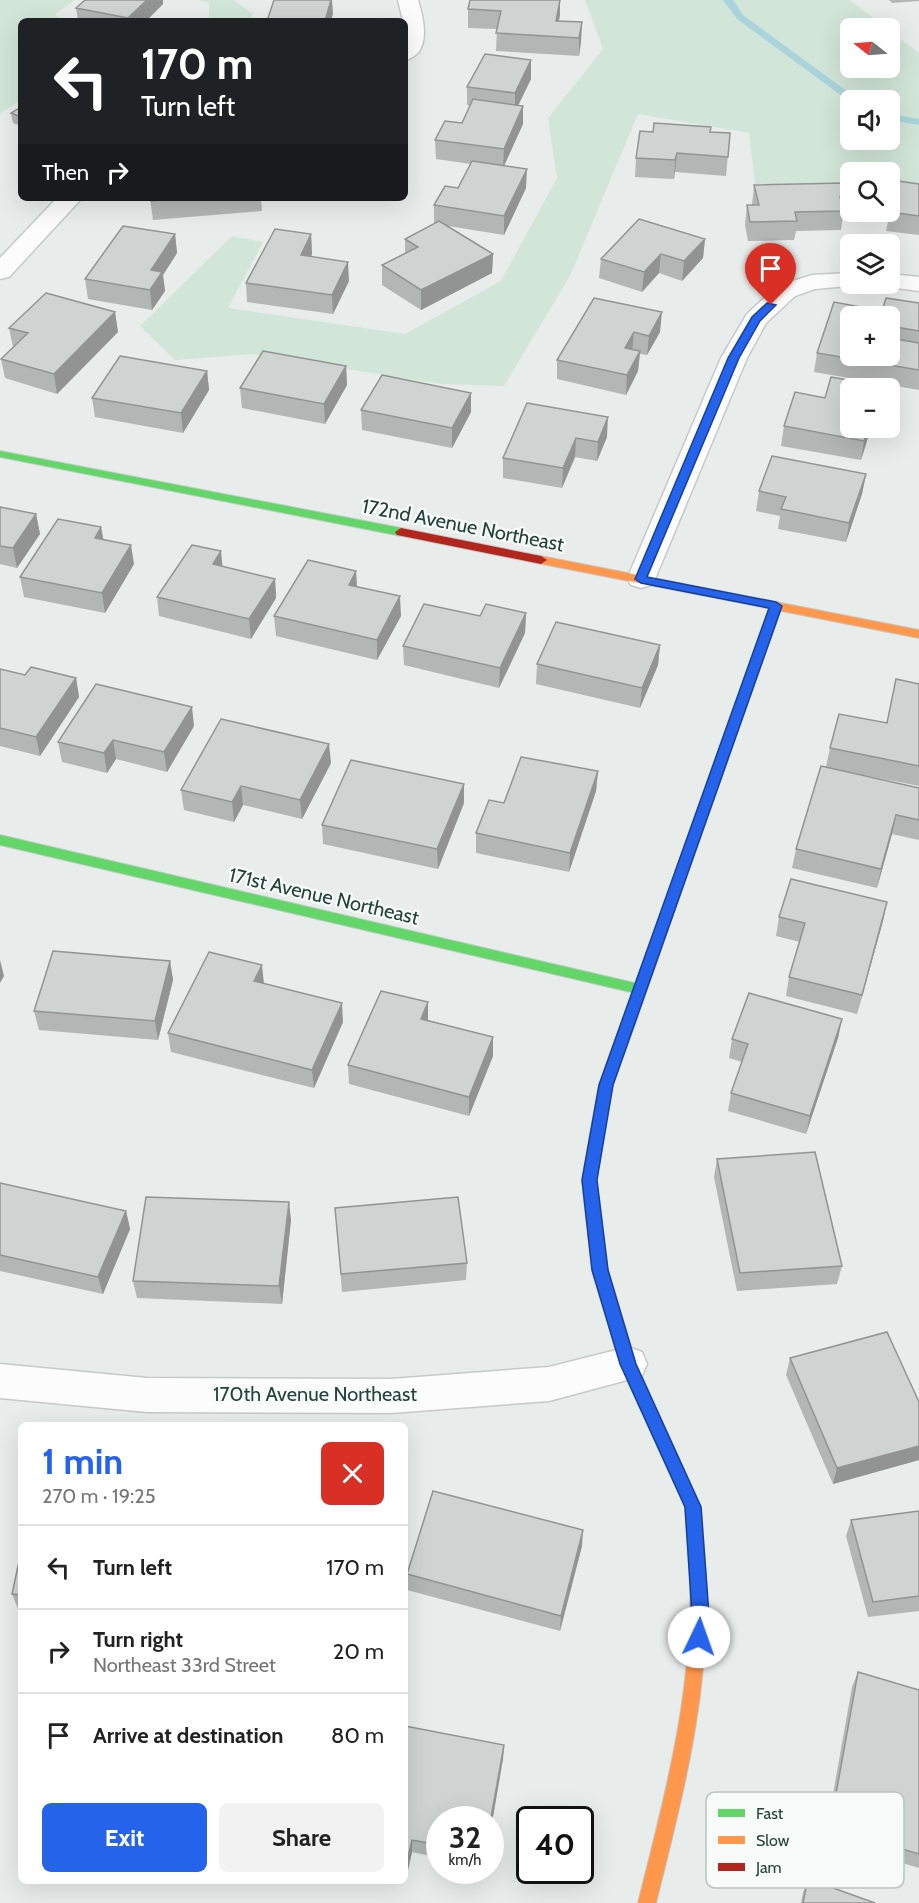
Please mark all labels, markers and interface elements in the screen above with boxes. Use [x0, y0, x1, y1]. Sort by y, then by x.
north arrow [840, 18, 900, 78]
map controls [840, 18, 900, 438]
text: 170 m [141, 38, 253, 90]
icon: left [42, 42, 120, 120]
text: Turn left [141, 90, 235, 123]
button: sound [840, 90, 900, 150]
icon: right [101, 156, 134, 189]
text: Then [42, 159, 89, 186]
button: search [840, 162, 900, 222]
button: layers [840, 234, 900, 294]
pin [745, 243, 796, 305]
icon: arrive [754, 252, 787, 285]
button: + [840, 306, 900, 366]
button: − [840, 378, 900, 438]
street label: 172nd Avenue Northeast [360, 494, 566, 556]
street label: 171st Avenue Northeast [227, 862, 422, 930]
street label: 170th Avenue Northeast [213, 1382, 417, 1406]
text: 1 min [42, 1439, 123, 1483]
button: close [321, 1442, 384, 1505]
text: 270 m · 19:25 [42, 1484, 155, 1508]
icon: left [42, 1551, 75, 1584]
text: Turn left [93, 1554, 172, 1581]
text: 170 m [326, 1554, 384, 1581]
position arrow [667, 1605, 731, 1669]
text: Turn right [93, 1626, 183, 1653]
icon: right [42, 1635, 75, 1668]
text: 20 m [333, 1638, 384, 1665]
text: Northeast 33rd Street [93, 1653, 276, 1677]
icon: arrive [42, 1719, 75, 1752]
text: Arrive at destination [93, 1722, 283, 1749]
text: 80 m [331, 1722, 384, 1749]
legend [706, 1792, 904, 1888]
button: Exit [42, 1803, 207, 1872]
button: Share [219, 1803, 384, 1872]
text: Fast [756, 1804, 784, 1823]
speed limit sign: 40 [516, 1806, 594, 1884]
text: 32 [449, 1819, 481, 1856]
text: Slow [756, 1831, 790, 1850]
text: km/h [449, 1851, 481, 1869]
text: Jam [755, 1858, 782, 1877]

